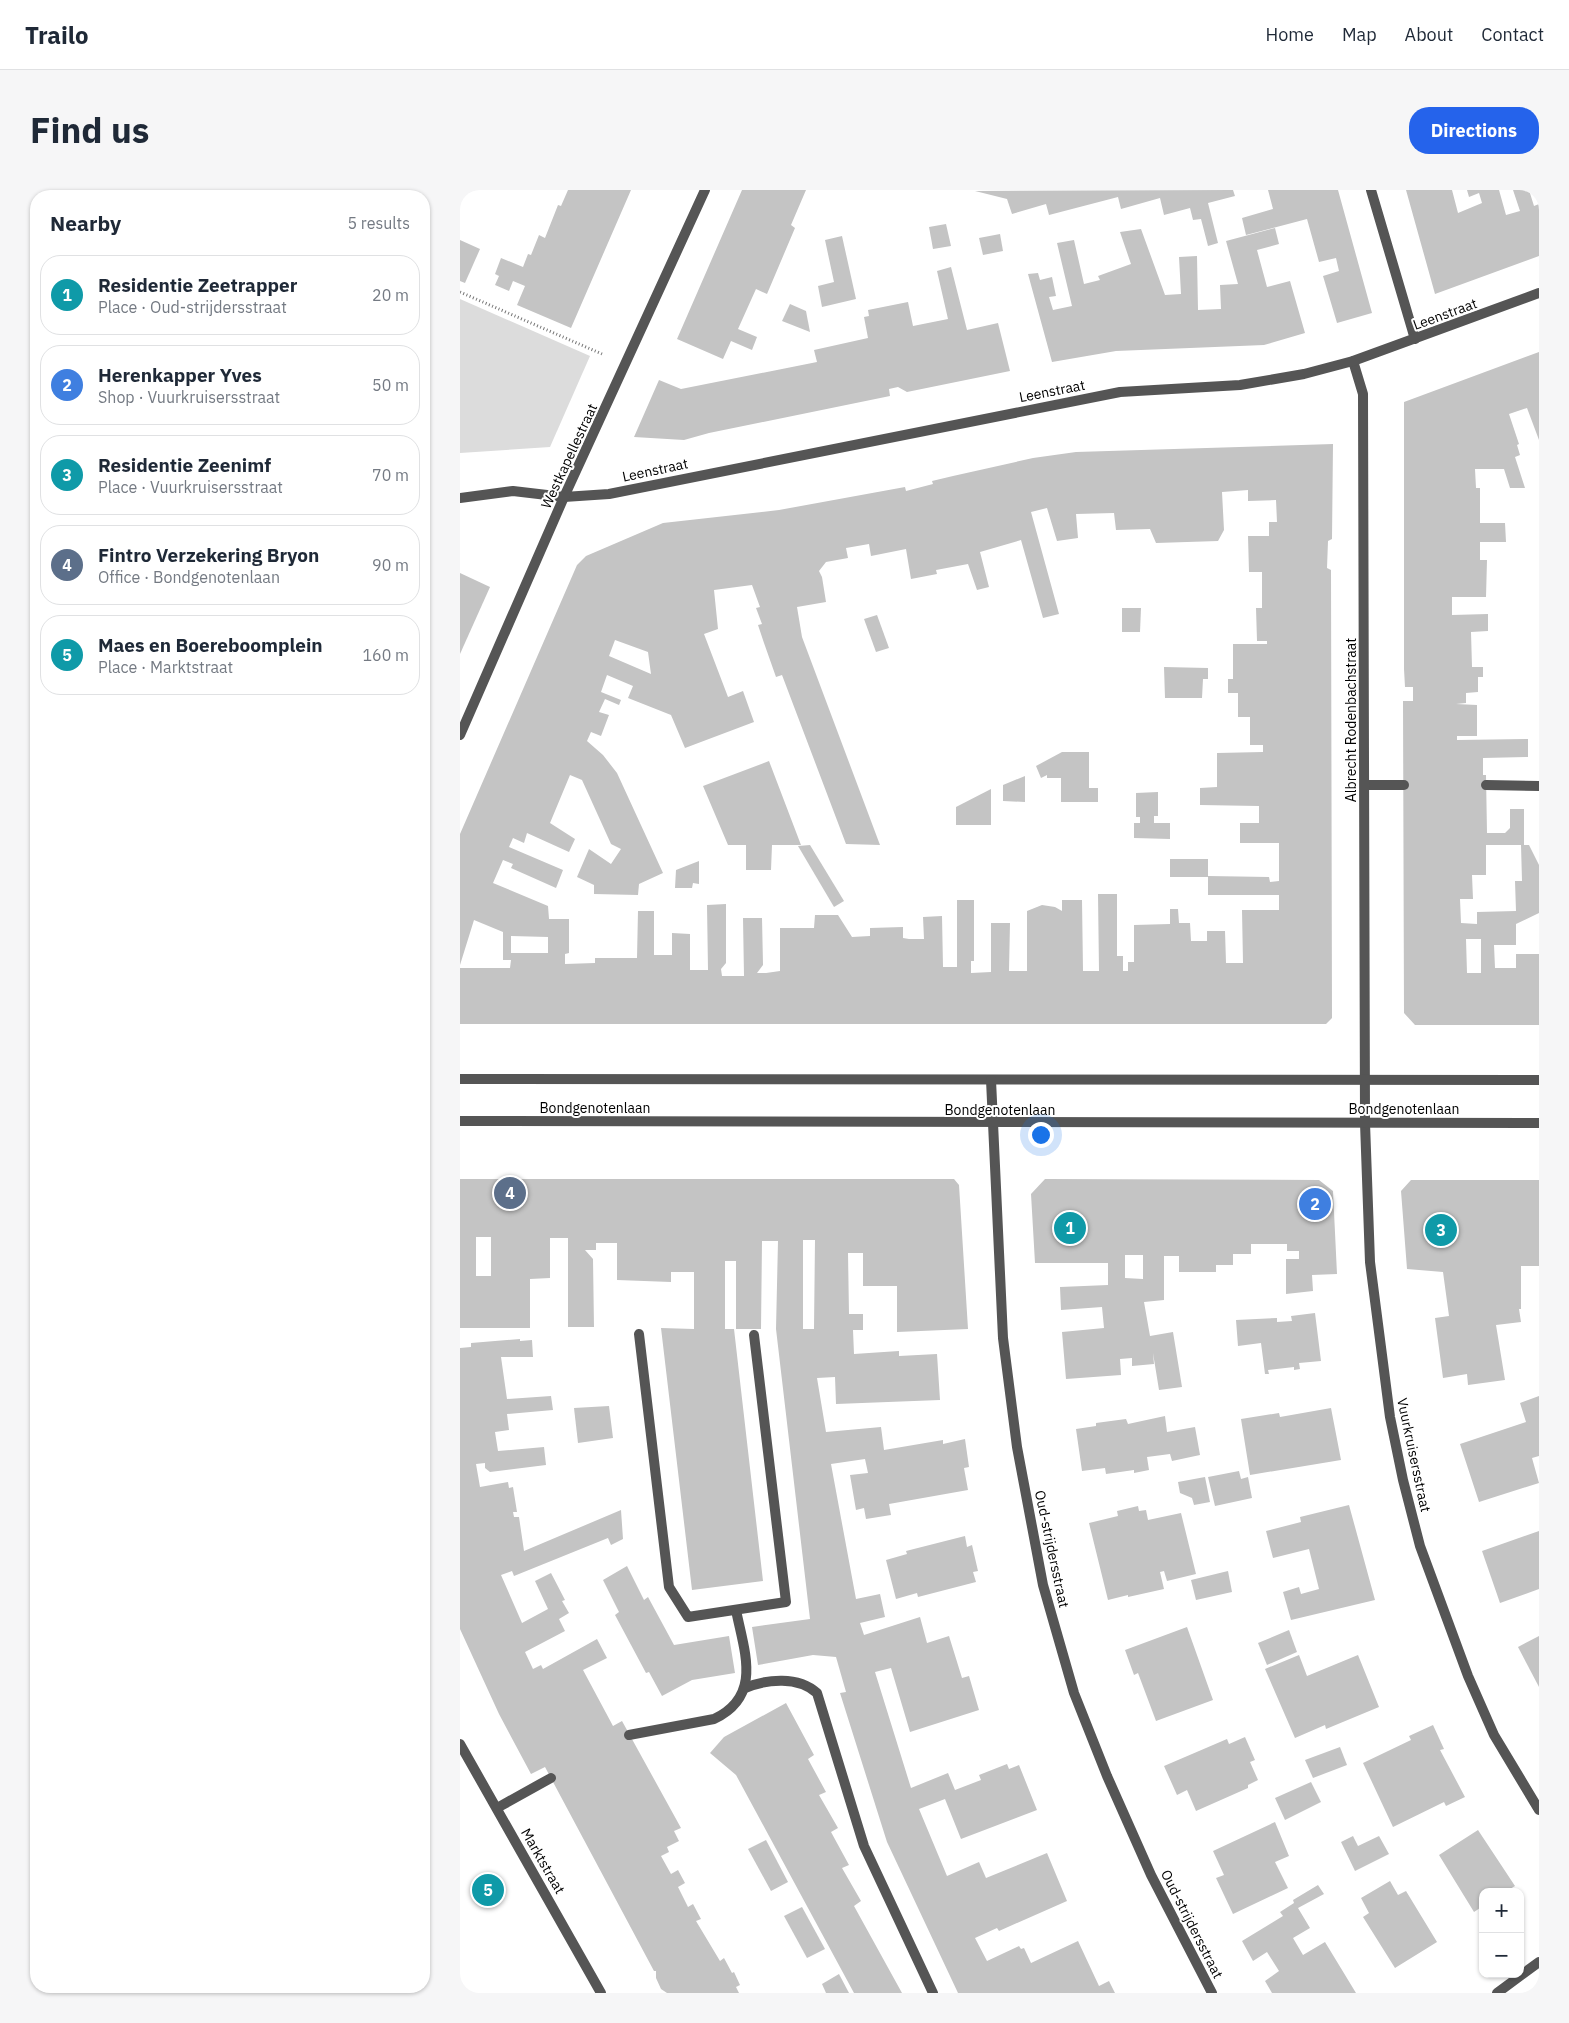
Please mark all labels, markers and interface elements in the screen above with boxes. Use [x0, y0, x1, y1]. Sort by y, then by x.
text: Trailo [25, 19, 89, 51]
text: Home [1266, 23, 1314, 46]
text: Map [1342, 23, 1377, 46]
text: About [1405, 23, 1453, 46]
text: Contact [1481, 23, 1544, 46]
text: Find us [30, 107, 149, 153]
button: Directions [1409, 107, 1539, 154]
text: Nearby [50, 209, 121, 237]
text: 5 results [347, 213, 410, 233]
text: Residentie Zeetrapper [98, 273, 297, 297]
text: 1 [62, 285, 72, 305]
text: 20 m [372, 285, 409, 305]
street label: Leenstraat [1411, 294, 1480, 334]
text: Place · Oud-strijdersstraat [98, 297, 287, 317]
text: Herenkapper Yves [98, 363, 262, 387]
text: 2 [62, 375, 72, 395]
text: 50 m [372, 375, 409, 395]
street label: Leenstraat [1018, 376, 1087, 406]
text: Shop · Vuurkruisersstraat [98, 387, 280, 407]
street label: Westkapellestraat [537, 400, 601, 511]
text: Residentie Zeenimf [98, 453, 271, 477]
street label: Leenstraat [620, 454, 690, 486]
text: 3 [62, 465, 72, 485]
text: 70 m [372, 465, 409, 485]
text: Place · Vuurkruisersstraat [98, 477, 283, 497]
text: Fintro Verzekering Bryon [98, 543, 319, 567]
text: 4 [62, 555, 72, 575]
text: 90 m [372, 555, 409, 575]
text: Office · Bondgenotenlaan [98, 567, 280, 587]
text: Maes en Boereboomplein [98, 633, 323, 657]
street label: Albrecht Rodenbachstraat [1342, 638, 1360, 802]
text: 5 [62, 645, 72, 665]
text: 160 m [362, 645, 409, 665]
text: Place · Marktstraat [98, 657, 233, 677]
street label: Bondgenotenlaan [539, 1099, 651, 1117]
street label: Bondgenotenlaan [1348, 1100, 1460, 1118]
street label: Bondgenotenlaan [944, 1101, 1056, 1119]
your location [1028, 1122, 1054, 1148]
pin: 4 [494, 1174, 526, 1212]
pin: 2 [1299, 1185, 1331, 1223]
pin: 1 [1054, 1209, 1086, 1247]
pin: 3 [1425, 1211, 1457, 1249]
street label: Vuurkruisersstraat [1393, 1396, 1435, 1514]
street label: Oud-strijdersstraat [1031, 1489, 1073, 1609]
street label: Marktstraat [517, 1825, 569, 1897]
street label: Oud-strijdersstraat [1157, 1867, 1227, 1981]
pin: 5 [472, 1871, 504, 1909]
map controls [1479, 1888, 1524, 1978]
button: + [1479, 1888, 1524, 1933]
button: − [1479, 1933, 1524, 1978]

